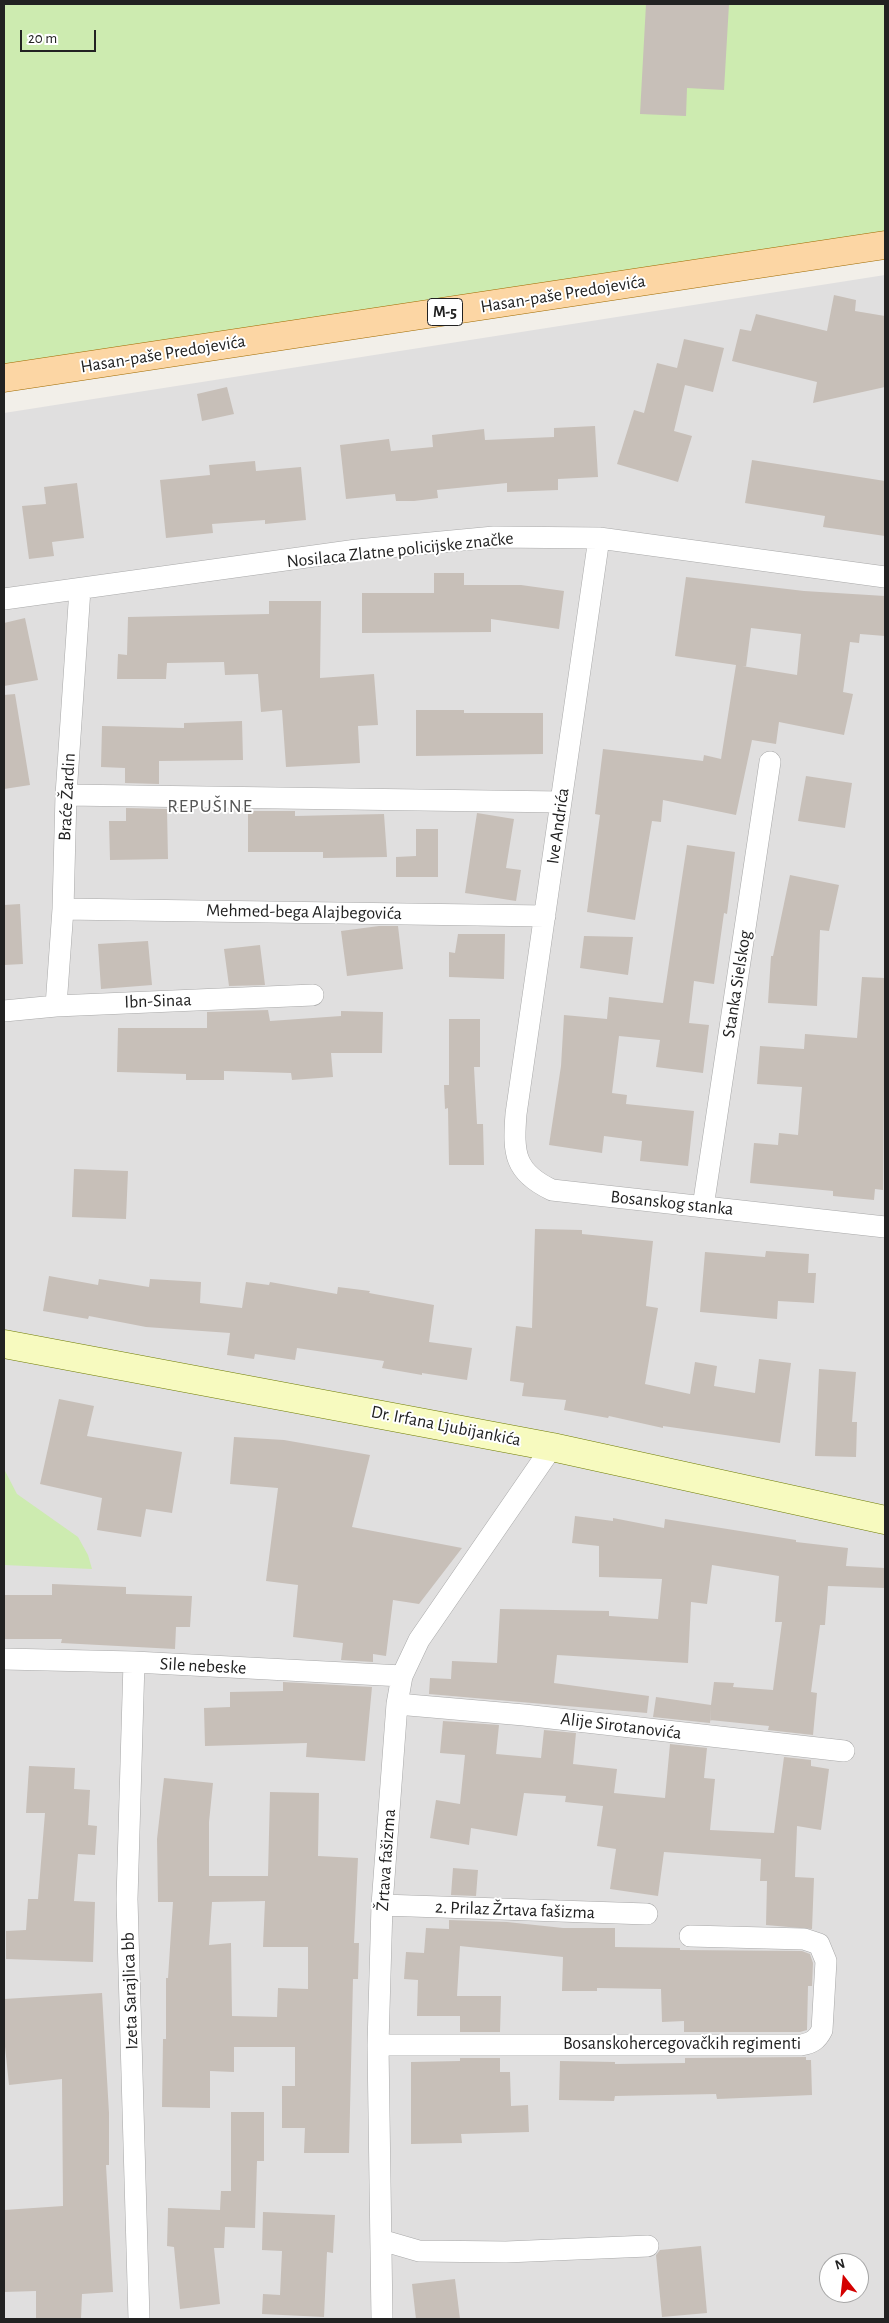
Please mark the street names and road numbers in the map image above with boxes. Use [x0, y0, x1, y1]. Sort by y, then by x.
street label: Hasan-paše Predojevića [479, 270, 647, 318]
road number: M-5 [428, 298, 462, 326]
street label: Hasan-paše Predojevića [79, 330, 247, 378]
street label: Nosilaca Zlatne policijske značke [286, 527, 514, 573]
street label: Braće Žardin [54, 752, 80, 842]
street label: Ive Andrića [542, 786, 574, 866]
street label: Mehmed-bega Alajbegovića [206, 899, 402, 925]
street label: Stanka Sielskog [718, 929, 756, 1039]
street label: Ibn-Sinaa [124, 989, 192, 1013]
street label: Bosanskog stanka [609, 1186, 735, 1220]
street label: Dr. Irfana Ljubijankića [369, 1401, 523, 1451]
street label: Sile nebeske [159, 1653, 247, 1679]
street label: Alije Sirotanovića [559, 1708, 683, 1744]
street label: Žrtava fašizma [372, 1808, 400, 1912]
street label: 2. Prilaz Žrtava fašizma [435, 1896, 595, 1924]
street label: Izeta Sarajlica bb [117, 1932, 143, 2050]
street label: Bosanskohercegovačkih regimenti [563, 2033, 801, 2055]

